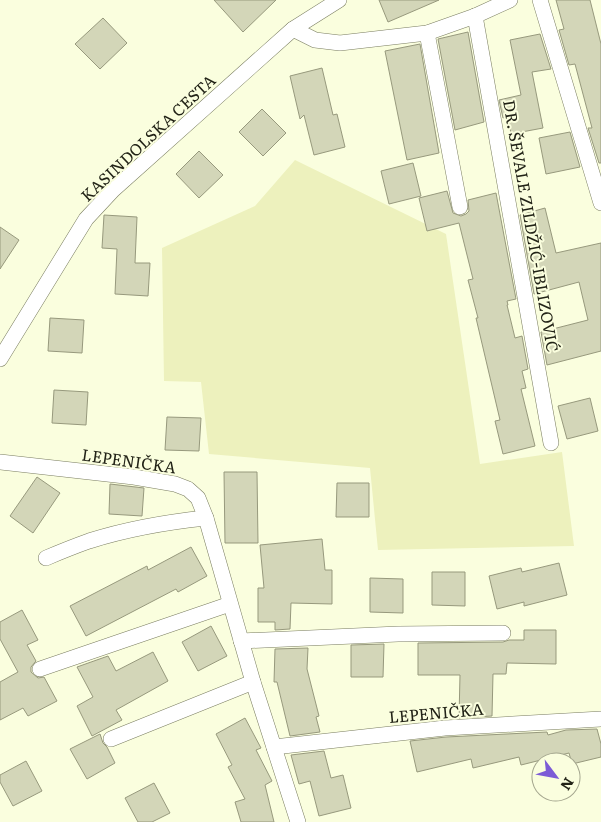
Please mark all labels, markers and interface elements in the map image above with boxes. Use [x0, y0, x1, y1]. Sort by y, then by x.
street label: KASINDOLSKA CESTA [74, 68, 220, 206]
street label: DR. ŠEVALE ZILDŽIĆ-IBLIZOVIĆ [498, 98, 566, 354]
street label: LEPENIČKA [80, 442, 178, 479]
street label: LEPENIČKA [387, 696, 485, 728]
north arrow [531, 752, 581, 802]
text: N [556, 774, 579, 795]

